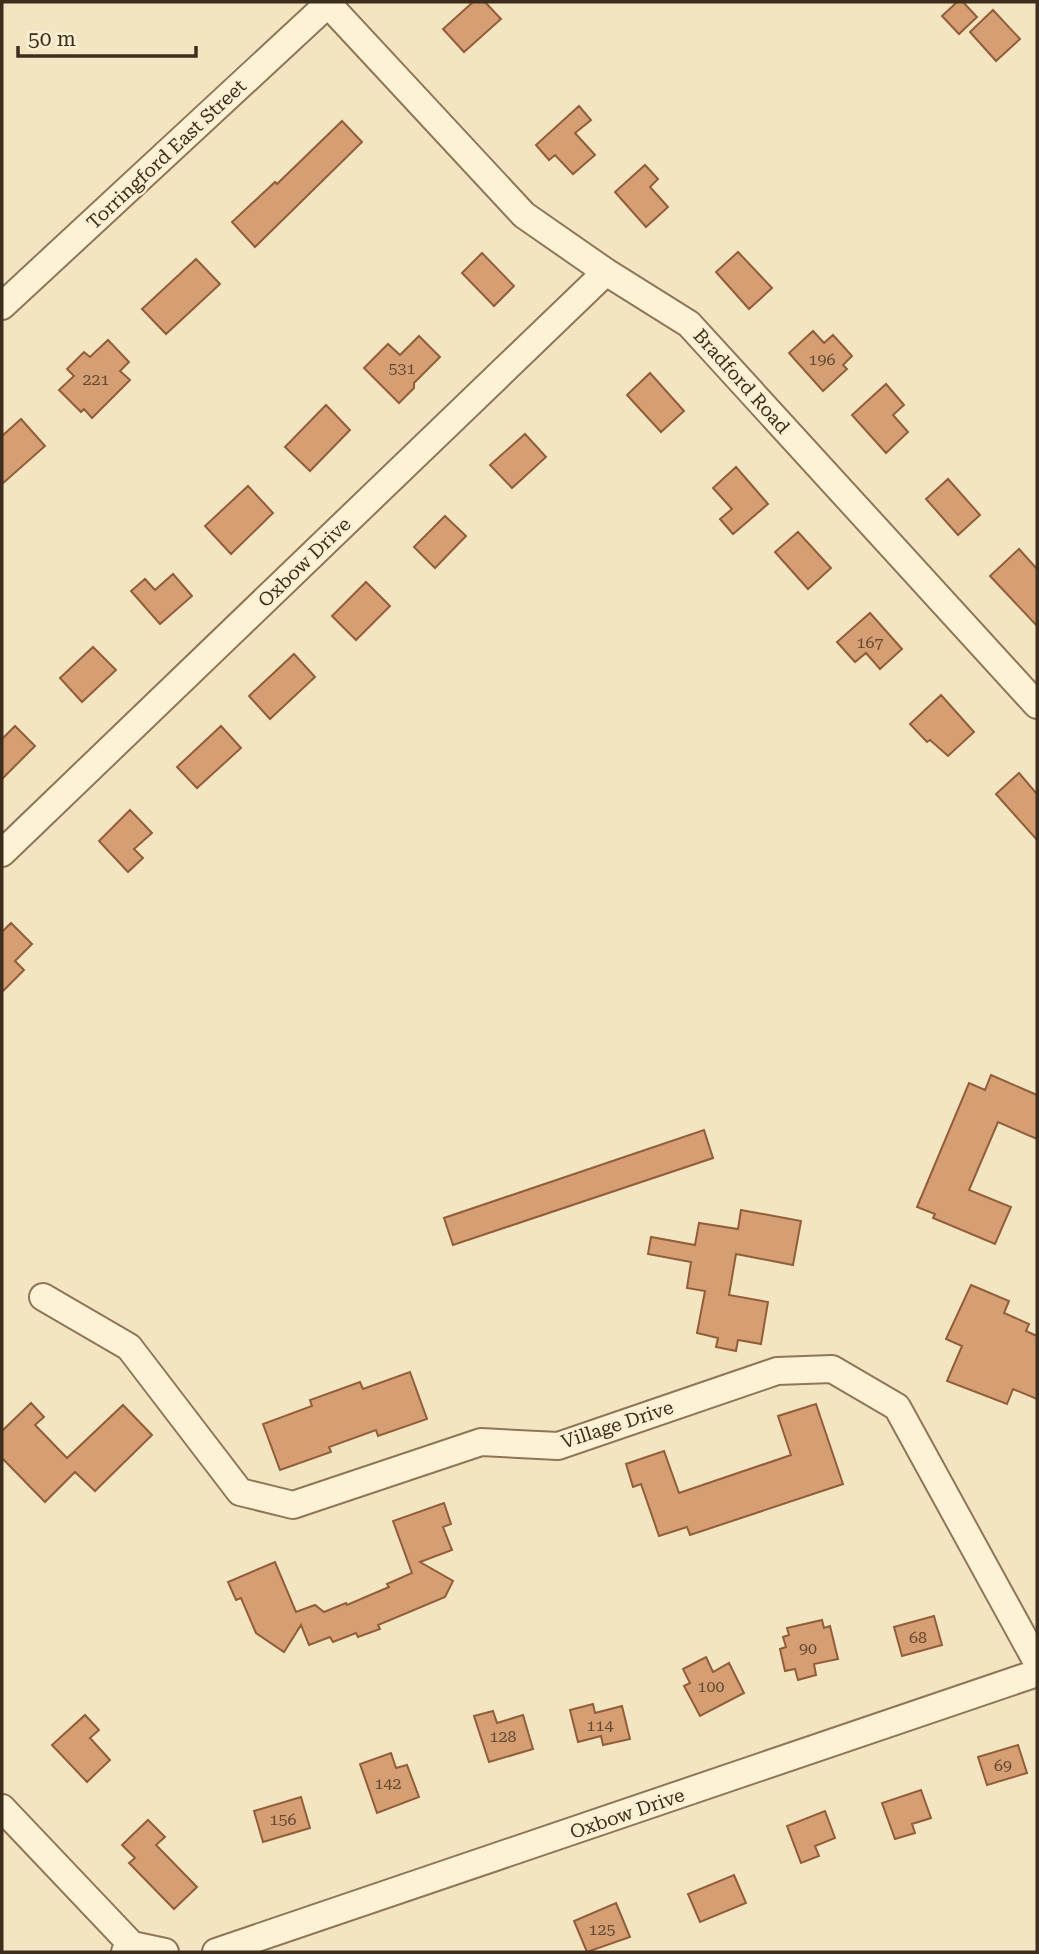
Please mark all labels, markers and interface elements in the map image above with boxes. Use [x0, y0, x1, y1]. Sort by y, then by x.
scale bar [18, 14, 196, 58]
text: 50 m [28, 27, 76, 51]
street label: Torringford East Street [82, 75, 251, 234]
street label: Bradford Road [689, 324, 795, 438]
house number: 196 [809, 350, 835, 369]
house number: 531 [389, 359, 415, 378]
house number: 221 [83, 370, 109, 389]
street label: Oxbow Drive [253, 513, 355, 612]
house number: 167 [857, 633, 883, 652]
street label: Village Drive [558, 1396, 676, 1453]
house number: 68 [909, 1628, 927, 1647]
house number: 90 [799, 1639, 817, 1658]
house number: 100 [698, 1677, 724, 1696]
house number: 114 [587, 1716, 613, 1735]
house number: 128 [490, 1727, 516, 1746]
house number: 69 [994, 1756, 1012, 1775]
house number: 142 [375, 1774, 401, 1793]
street label: Oxbow Drive [567, 1783, 687, 1844]
house number: 156 [270, 1810, 296, 1829]
house number: 125 [589, 1920, 615, 1939]

